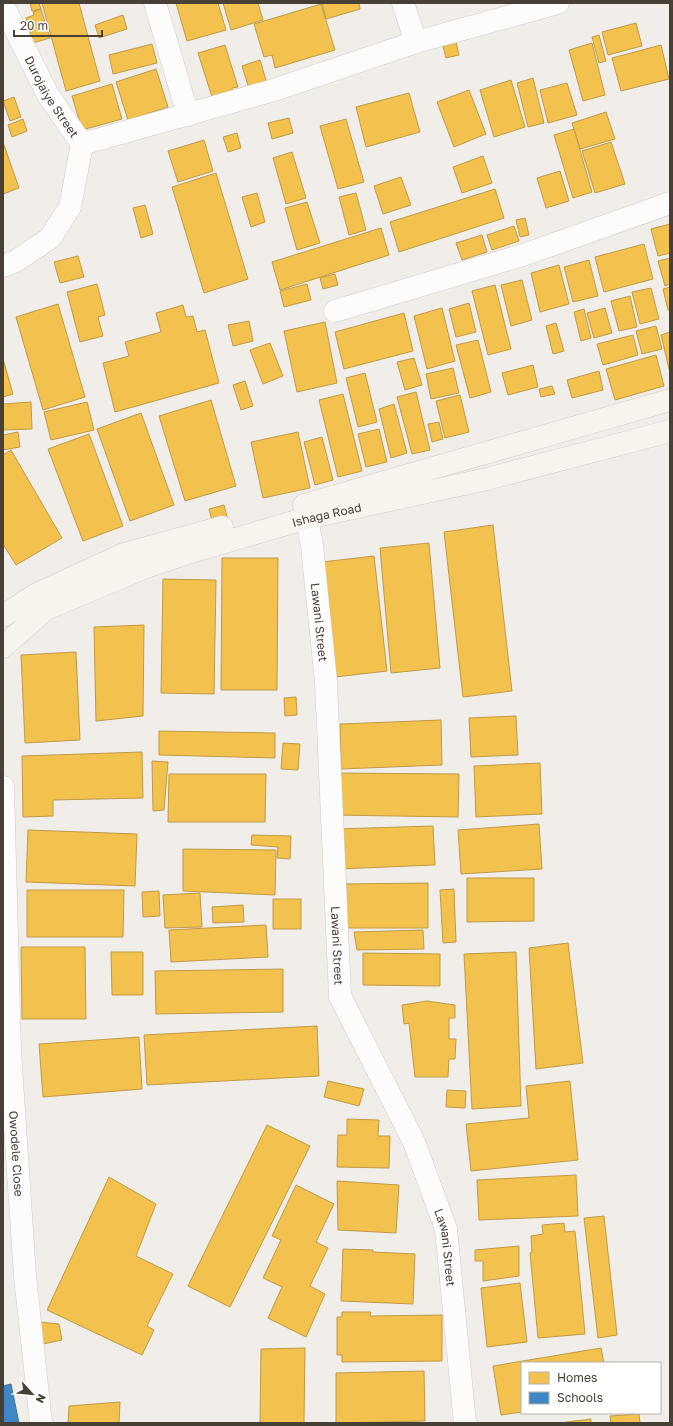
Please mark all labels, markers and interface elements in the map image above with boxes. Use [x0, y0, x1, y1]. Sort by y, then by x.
scale bar [14, 12, 102, 38]
text: 20 m [20, 18, 48, 33]
street label: Durojaiye Street [22, 53, 83, 140]
street label: Ishaga Road [290, 499, 363, 530]
street label: Lawani Street [308, 582, 331, 662]
street label: Lawani Street [328, 906, 347, 986]
street label: Owodele Close [6, 1110, 27, 1197]
street label: Lawani Street [432, 1206, 459, 1287]
legend [521, 1362, 661, 1414]
text: Homes [557, 1370, 597, 1385]
north arrow [12, 1374, 52, 1414]
text: Schools [557, 1390, 603, 1405]
text: N [34, 1392, 49, 1405]

